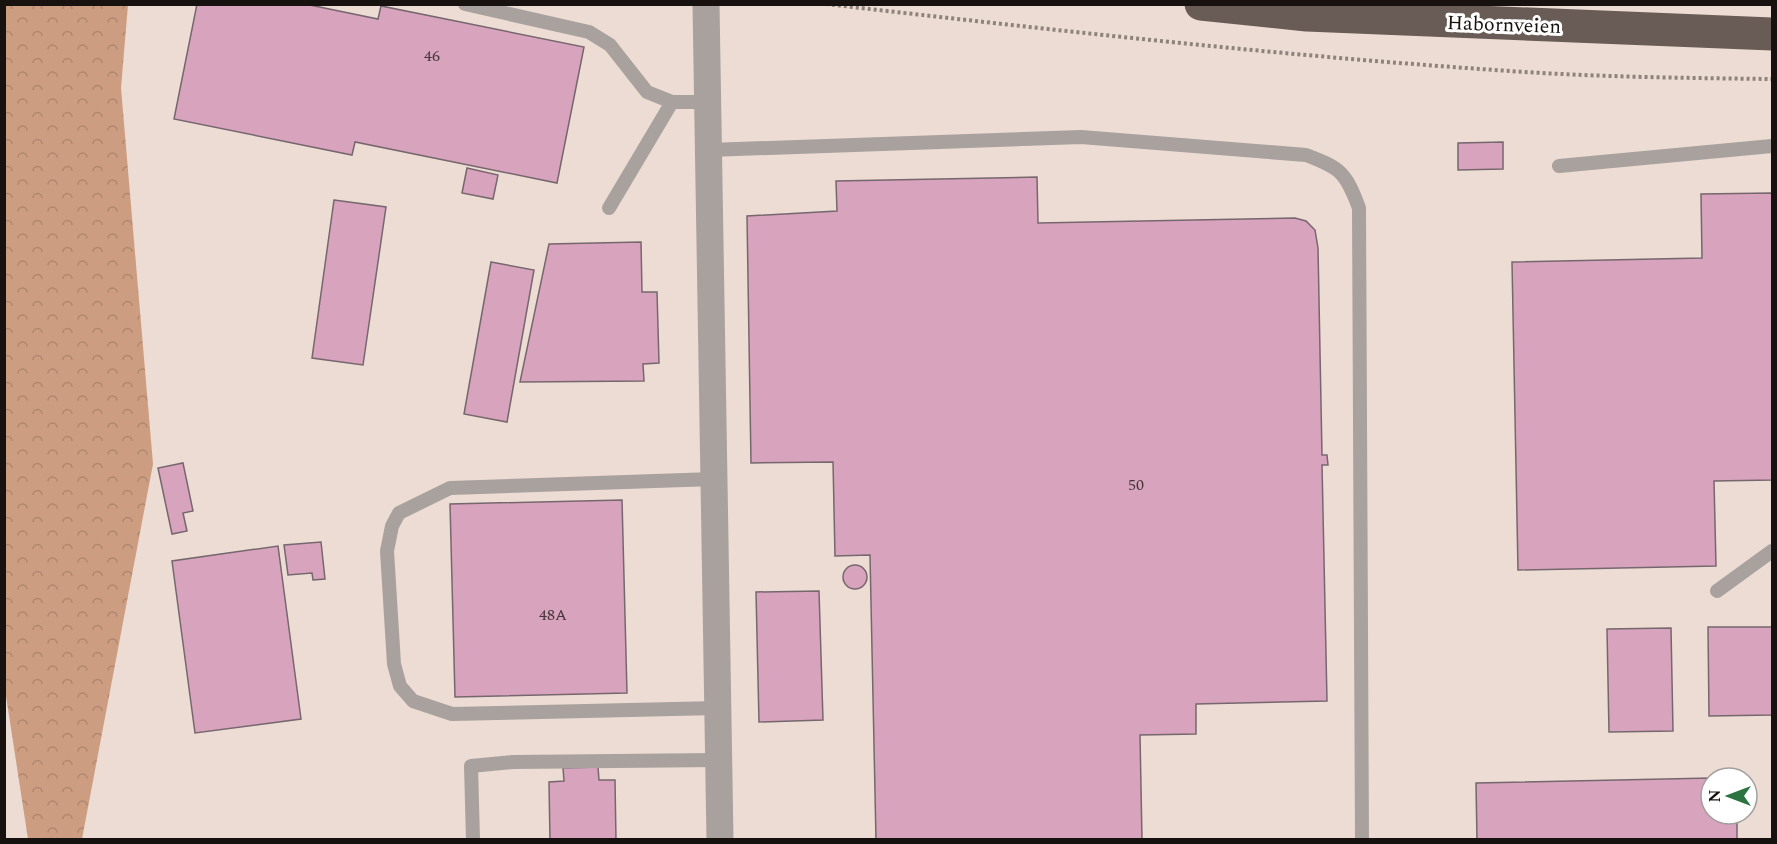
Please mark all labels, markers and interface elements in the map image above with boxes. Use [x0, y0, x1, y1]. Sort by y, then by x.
street label: Habornveien [1446, 8, 1562, 42]
house number: 46 [424, 44, 440, 68]
house number: 50 [1128, 473, 1144, 497]
house number: 48A [539, 603, 567, 627]
north arrow [1699, 766, 1759, 826]
text: N [1703, 789, 1727, 803]

